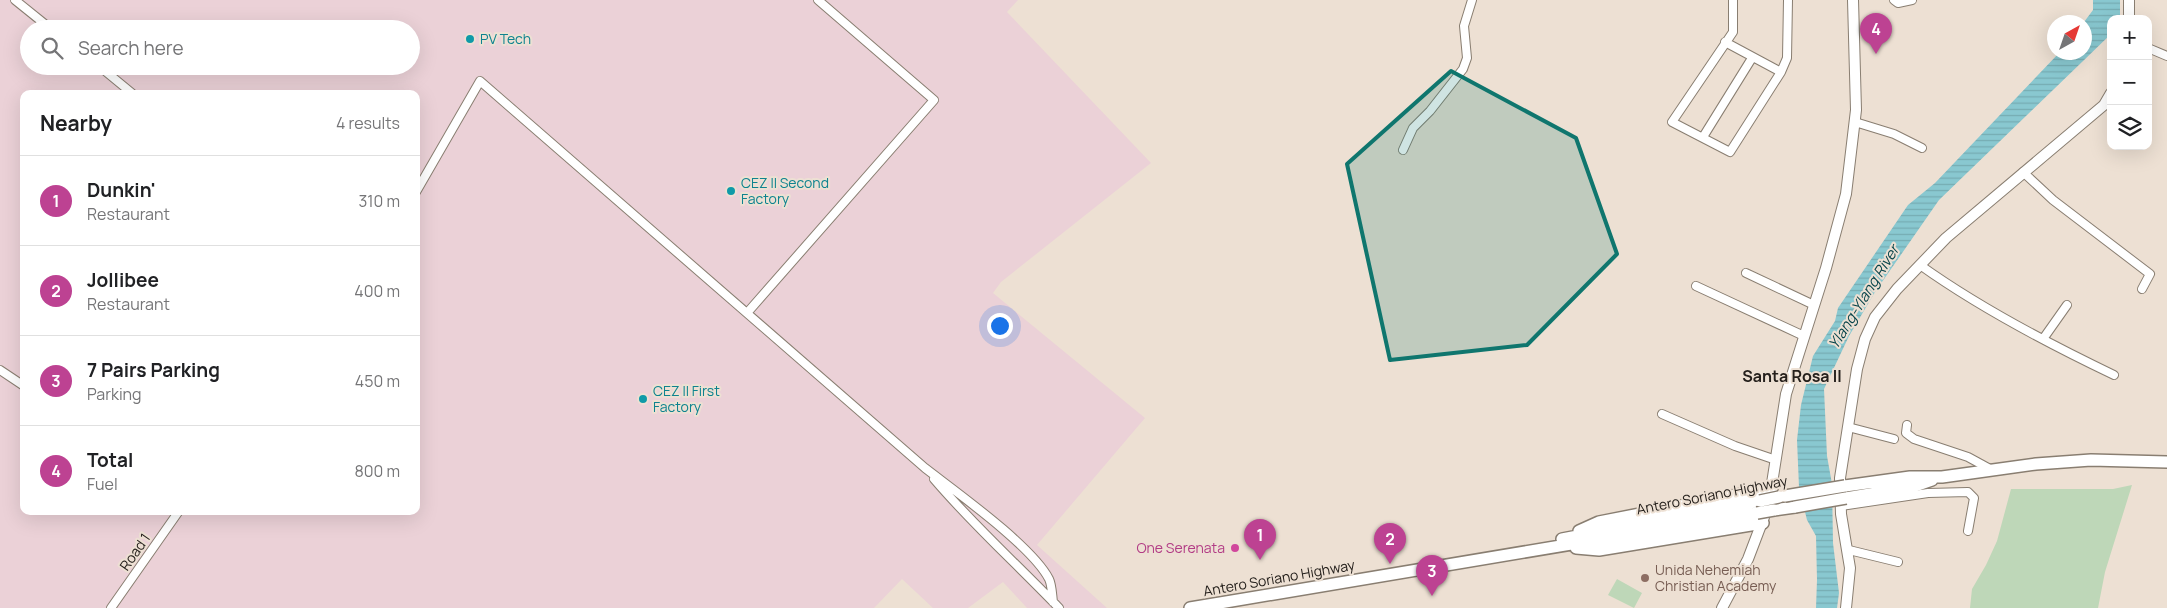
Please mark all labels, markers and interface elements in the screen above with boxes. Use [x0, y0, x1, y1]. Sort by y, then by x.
pin: 4 [1860, 13, 1892, 54]
north arrow [2047, 15, 2092, 60]
map controls [2107, 15, 2152, 150]
button: + [2107, 15, 2152, 60]
search box [20, 20, 420, 75]
place label: PV Tech [480, 29, 531, 48]
marker: PV Tech [464, 33, 476, 45]
icon: search [38, 34, 66, 62]
text: Search here [78, 35, 184, 61]
button: − [2107, 60, 2152, 105]
button: layers [2107, 105, 2152, 150]
text: Nearby [40, 109, 112, 137]
text: 4 results [336, 112, 400, 134]
place label: CEZ II Second Factory [741, 173, 829, 208]
text: Dunkin' [87, 177, 156, 203]
marker: CEZ II Second Factory [725, 185, 737, 197]
text: 1 [52, 190, 60, 212]
text: 310 m [358, 190, 400, 212]
text: Restaurant [87, 203, 170, 225]
water label: Ylang-Ylang River [1823, 239, 1905, 353]
text: Jollibee [87, 267, 159, 293]
text: 2 [51, 280, 61, 302]
text: 400 m [354, 280, 400, 302]
text: Restaurant [87, 293, 170, 315]
your location [987, 313, 1013, 339]
text: 7 Pairs Parking [87, 357, 220, 383]
district label: Santa Rosa II [1742, 365, 1842, 387]
text: 3 [51, 370, 61, 392]
text: 450 m [355, 370, 400, 392]
place label: CEZ II First Factory [653, 381, 720, 416]
text: Parking [87, 383, 142, 405]
marker: CEZ II First Factory [637, 393, 649, 405]
text: Total [87, 447, 133, 473]
text: 4 [51, 460, 61, 482]
text: 800 m [354, 460, 400, 482]
street label: Antero Soriano Highway [1635, 470, 1790, 518]
text: Fuel [87, 473, 118, 495]
pin: 1 [1244, 519, 1276, 560]
pin: 2 [1374, 523, 1406, 564]
street label: Road 1 [115, 529, 154, 574]
place label: One Serenata [1136, 538, 1225, 557]
marker: One Serenata [1229, 542, 1241, 554]
street label: Antero Soriano Highway [1202, 555, 1357, 600]
pin: 3 [1416, 555, 1448, 596]
place label: Unida Nehemiah Christian Academy [1655, 560, 1777, 595]
marker: Unida Nehemiah Christian Academy [1639, 572, 1651, 584]

